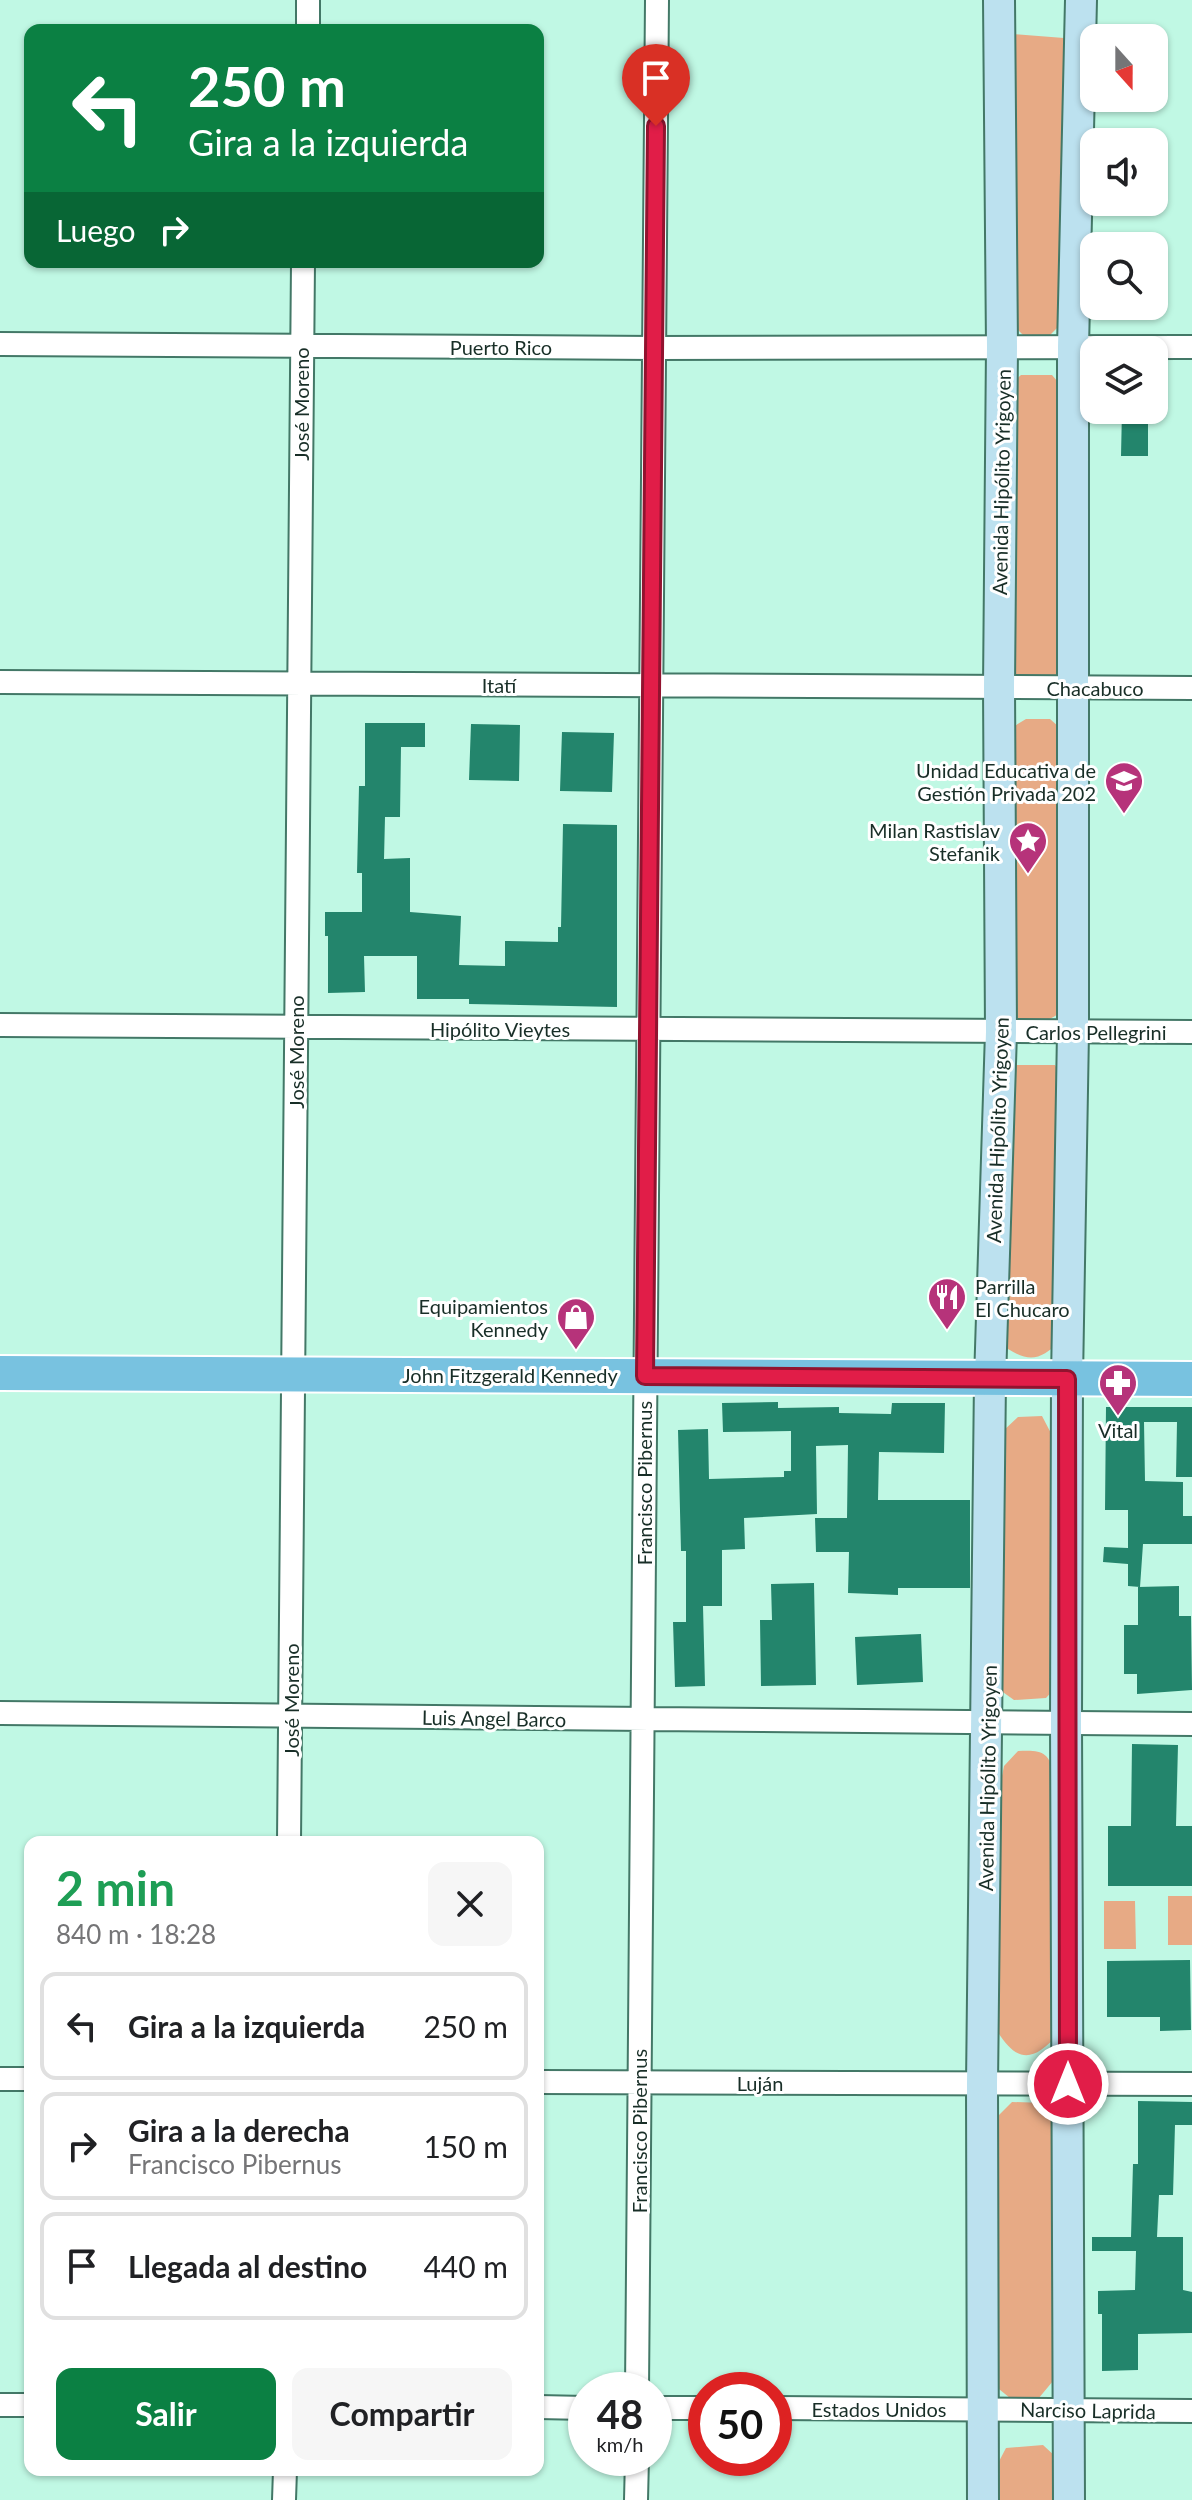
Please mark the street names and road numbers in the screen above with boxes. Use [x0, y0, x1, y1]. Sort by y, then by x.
street label: Puerto Rico [450, 335, 552, 359]
street label: José Moreno [289, 347, 313, 461]
street label: Avenida Hipólito Yrigoyen [987, 369, 1015, 595]
street label: Itatí [482, 673, 517, 697]
street label: Chacabuco [1046, 676, 1144, 700]
street label: José Moreno [284, 995, 308, 1109]
street label: Hipólito Vieytes [430, 1017, 570, 1041]
street label: Avenida Hipólito Yrigoyen [981, 1017, 1013, 1243]
street label: Carlos Pellegrini [1026, 1020, 1166, 1044]
street label: John Fitzgerald Kennedy [402, 1363, 618, 1387]
street label: Francisco Pibernus [632, 1401, 656, 1565]
street label: José Moreno [279, 1643, 303, 1757]
street label: Avenida Hipólito Yrigoyen [973, 1665, 1001, 1891]
street label: Luis Angel Barco [422, 1705, 566, 1731]
street label: Francisco Pibernus [627, 2049, 651, 2213]
street label: Luján [737, 2071, 783, 2095]
street label: Estados Unidos [811, 2397, 947, 2421]
street label: Narciso Laprida [1020, 2397, 1156, 2423]

